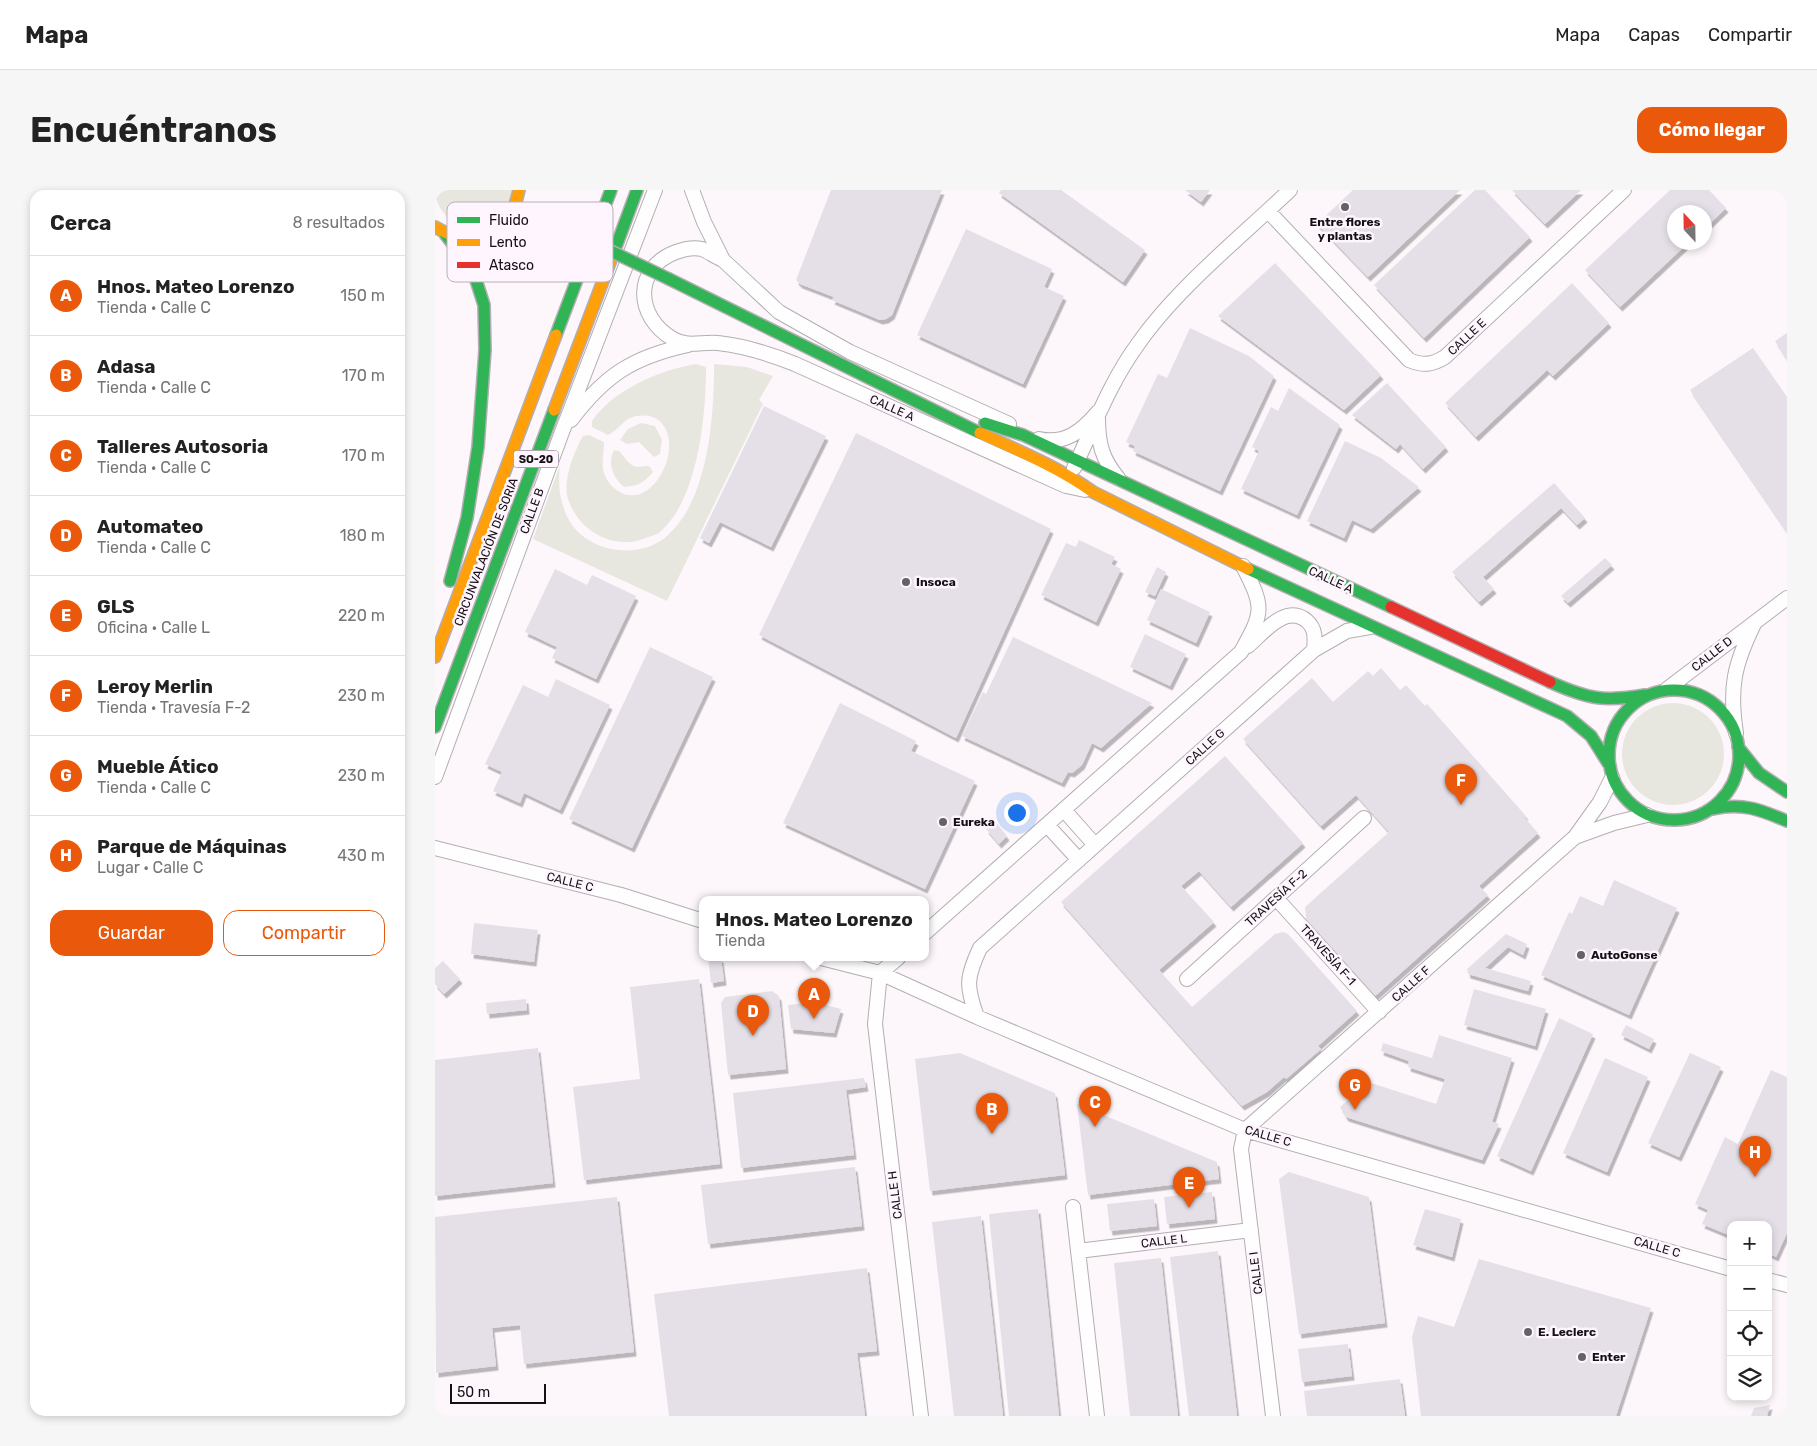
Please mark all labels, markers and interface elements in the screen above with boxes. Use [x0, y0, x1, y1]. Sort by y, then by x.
text: Mapa [25, 21, 88, 49]
text: Mapa [1555, 24, 1600, 46]
text: Capas [1628, 24, 1680, 46]
text: Compartir [1708, 24, 1792, 46]
button: Cómo llegar [1637, 107, 1787, 153]
text: Encuéntranos [30, 109, 277, 151]
marker: Entre flores y plantas [1339, 201, 1351, 213]
legend [447, 202, 613, 282]
north arrow [1667, 205, 1712, 250]
text: Cerca [50, 210, 111, 235]
text: Fluido [489, 212, 529, 229]
text: 8 resultados [292, 213, 385, 232]
place label: Entre flores y plantas [1310, 215, 1381, 243]
text: Lento [489, 234, 526, 251]
text: Atasco [489, 257, 534, 274]
text: Hnos. Mateo Lorenzo [97, 275, 295, 298]
text: A [60, 286, 72, 305]
text: 150 m [340, 286, 385, 305]
text: Tienda · Calle C [97, 298, 211, 317]
street label: CALLE E [1445, 316, 1489, 358]
text: Adasa [97, 355, 155, 378]
text: B [60, 366, 72, 385]
text: 170 m [342, 366, 385, 385]
text: Tienda · Calle C [97, 378, 211, 397]
street label: CALLE A [867, 392, 917, 424]
text: Talleres Autosoria [97, 435, 268, 458]
text: C [60, 446, 72, 465]
text: 170 m [342, 446, 385, 465]
road number: SO-20 [513, 450, 559, 468]
text: Tienda · Calle C [97, 458, 211, 477]
street label: CIRCUNVALACIÓN DE SORIA [451, 476, 521, 628]
street label: CALLE B [517, 486, 547, 536]
text: Automateo [97, 515, 203, 538]
text: D [60, 526, 72, 545]
text: 180 m [340, 526, 385, 545]
text: Tienda · Calle C [97, 538, 211, 557]
street label: CALLE A [1307, 564, 1355, 596]
place label: Insoca [916, 575, 956, 589]
marker: Insoca [900, 576, 912, 588]
text: GLS [97, 595, 135, 618]
text: E [61, 606, 71, 625]
text: 220 m [338, 606, 385, 625]
text: Oficina · Calle L [97, 618, 210, 637]
street label: CALLE D [1689, 634, 1735, 674]
text: Leroy Merlin [97, 675, 213, 698]
text: F [61, 686, 71, 705]
text: 230 m [338, 686, 385, 705]
text: Tienda · Travesía F-2 [97, 698, 250, 717]
street label: CALLE G [1183, 726, 1227, 768]
text: Mueble Ático [97, 755, 219, 778]
pin: F [1445, 764, 1477, 805]
text: G [60, 766, 72, 785]
text: 230 m [338, 766, 385, 785]
text: Tienda · Calle C [97, 778, 211, 797]
your location [1004, 800, 1030, 826]
place label: Eureka [953, 815, 995, 829]
marker: Eureka [937, 816, 949, 828]
text: Parque de Máquinas [97, 835, 287, 858]
text: H [60, 846, 72, 865]
text: 430 m [337, 846, 385, 865]
text: Lugar · Calle C [97, 858, 203, 877]
street label: TRAVESÍA F-2 [1242, 867, 1310, 929]
street label: CALLE C [545, 869, 595, 895]
popup [699, 896, 929, 961]
text: Hnos. Mateo Lorenzo [715, 908, 913, 931]
button: Guardar [50, 910, 213, 956]
button: Compartir [223, 910, 385, 956]
street label: TRAVESÍA F-1 [1297, 922, 1359, 988]
text: Tienda [715, 931, 765, 950]
place label: AutoGonse [1591, 948, 1658, 962]
marker: AutoGonse [1575, 949, 1587, 961]
street label: CALLE F [1389, 963, 1433, 1005]
pin: A [798, 978, 830, 1019]
pin: D [737, 995, 769, 1036]
pin: G [1339, 1069, 1371, 1110]
pin: C [1079, 1086, 1111, 1127]
pin: B [976, 1093, 1008, 1134]
street label: CALLE C [1243, 1123, 1293, 1149]
pin: H [1739, 1136, 1771, 1177]
pin: E [1173, 1167, 1205, 1208]
street label: CALLE H [885, 1170, 905, 1220]
map controls [1727, 1221, 1772, 1401]
button: + [1727, 1221, 1772, 1266]
street label: CALLE L [1140, 1231, 1188, 1251]
street label: CALLE C [1632, 1234, 1682, 1260]
street label: CALLE I [1246, 1251, 1266, 1295]
button: − [1727, 1266, 1772, 1311]
button: locate [1727, 1311, 1772, 1356]
place label: E. Leclerc [1538, 1325, 1596, 1339]
marker: E. Leclerc [1522, 1326, 1534, 1338]
place label: Enter [1592, 1350, 1626, 1364]
marker: Enter [1576, 1351, 1588, 1363]
button: layers [1727, 1356, 1772, 1401]
scale bar [450, 1381, 546, 1404]
text: 50 m [457, 1384, 490, 1401]

